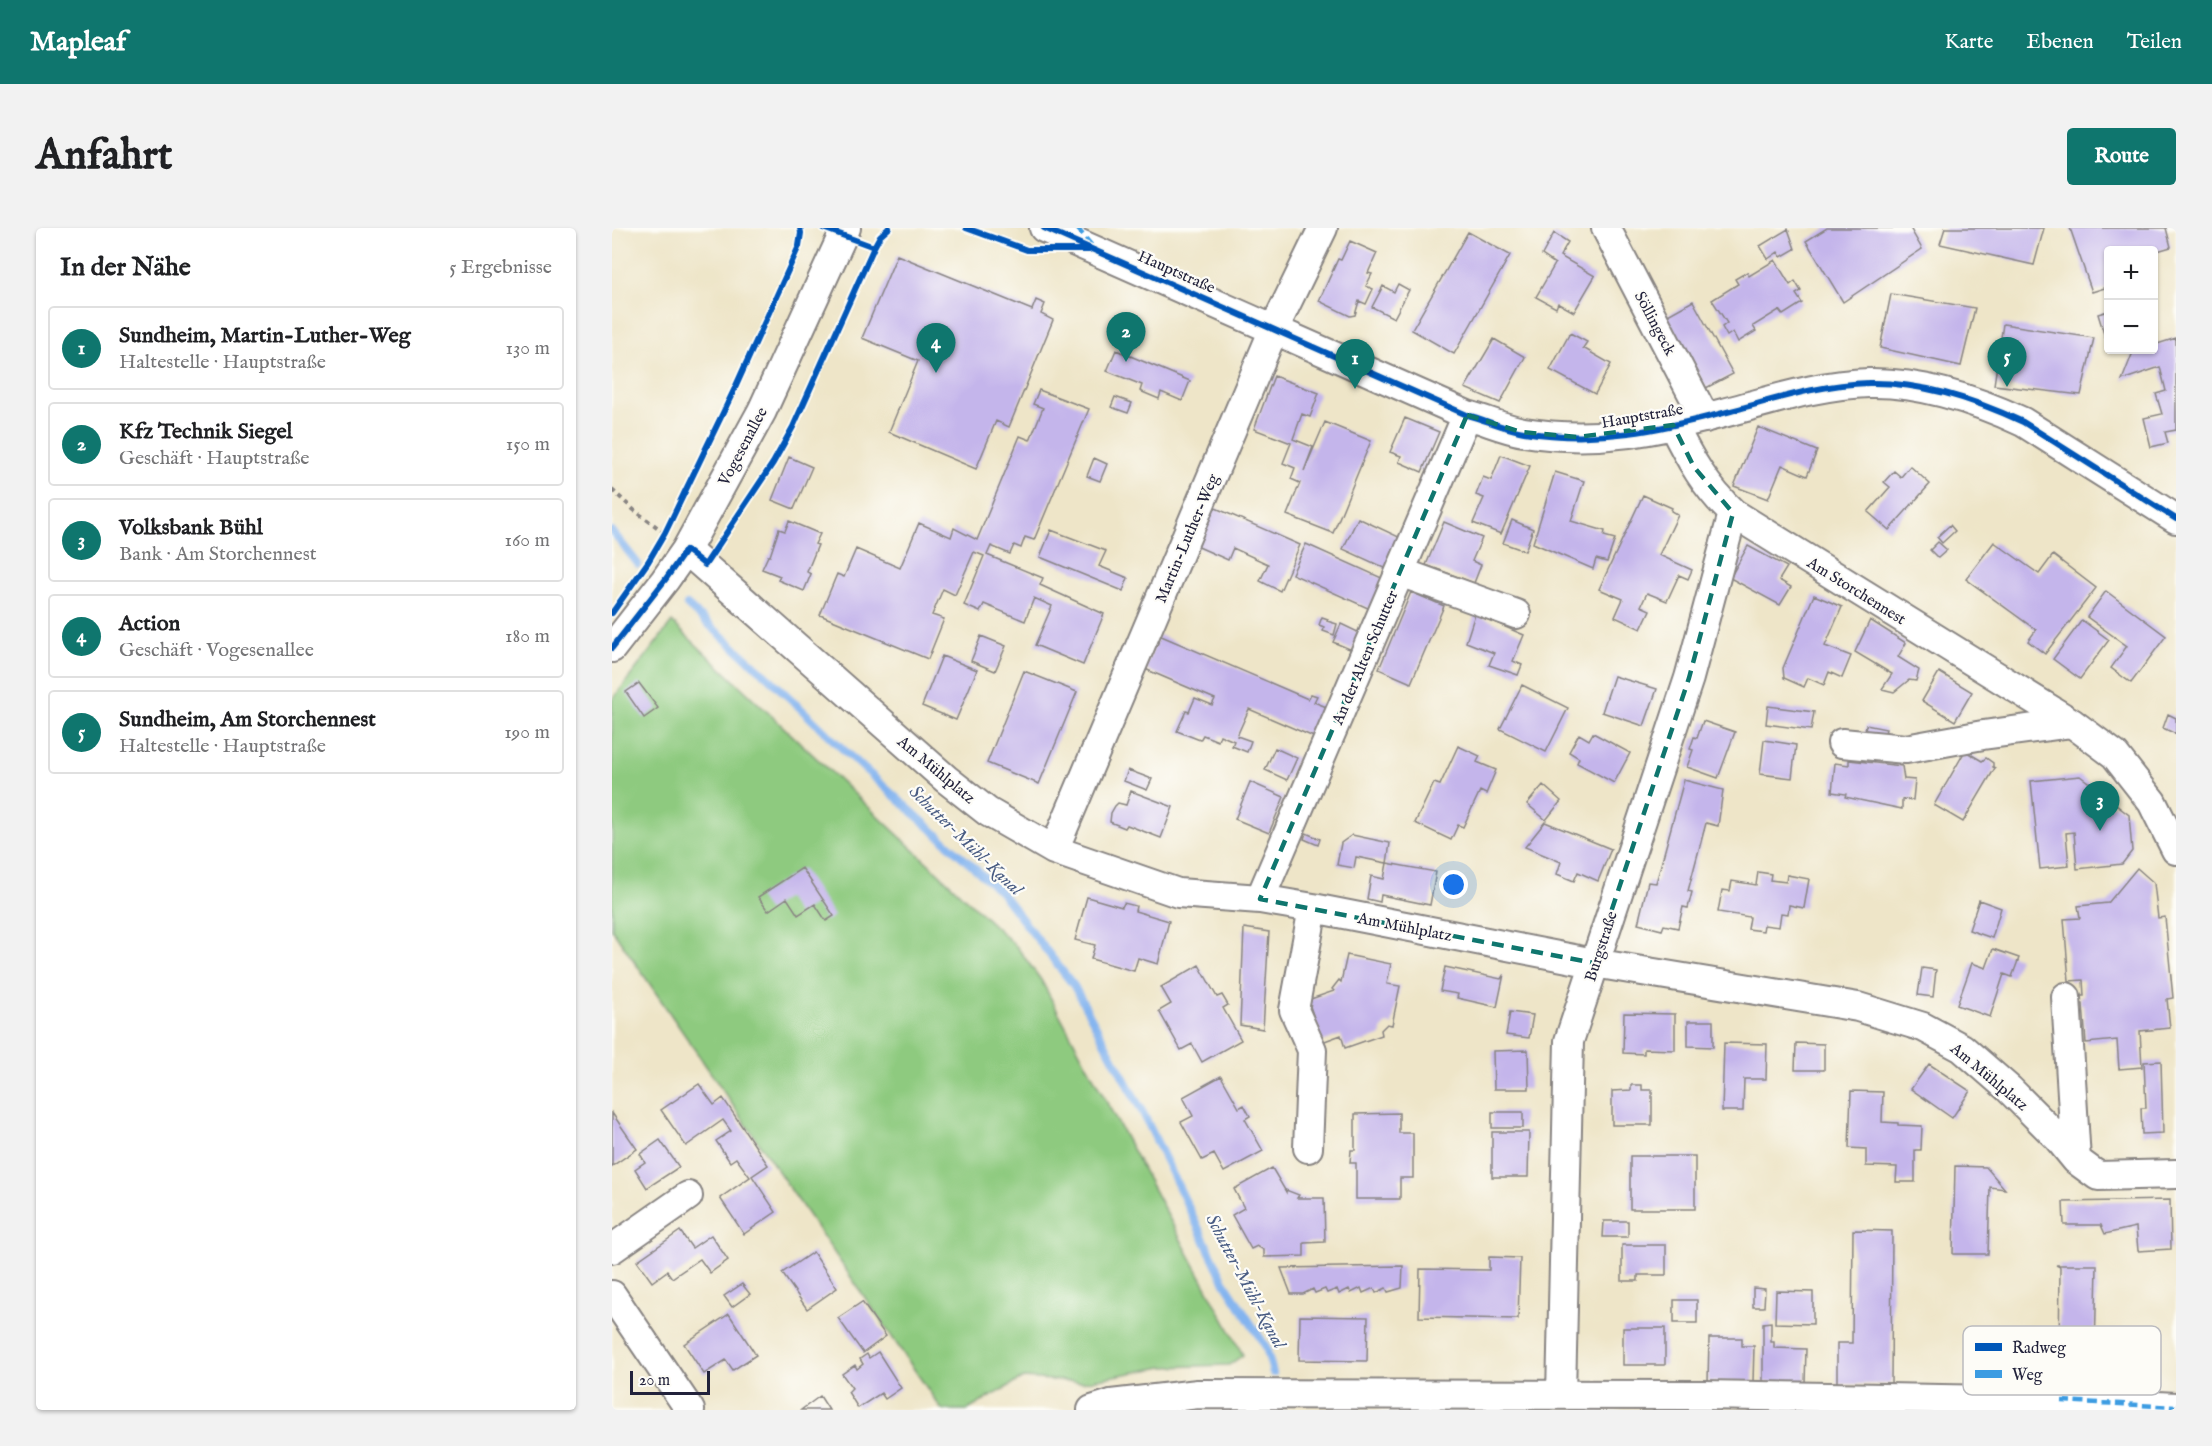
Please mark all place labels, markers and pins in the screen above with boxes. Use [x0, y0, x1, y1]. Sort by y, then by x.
pin: 2 [1106, 312, 1146, 362]
pin: 4 [916, 324, 956, 373]
pin: 5 [1988, 338, 2026, 387]
pin: 1 [1336, 340, 1374, 389]
pin: 3 [2080, 782, 2120, 831]

